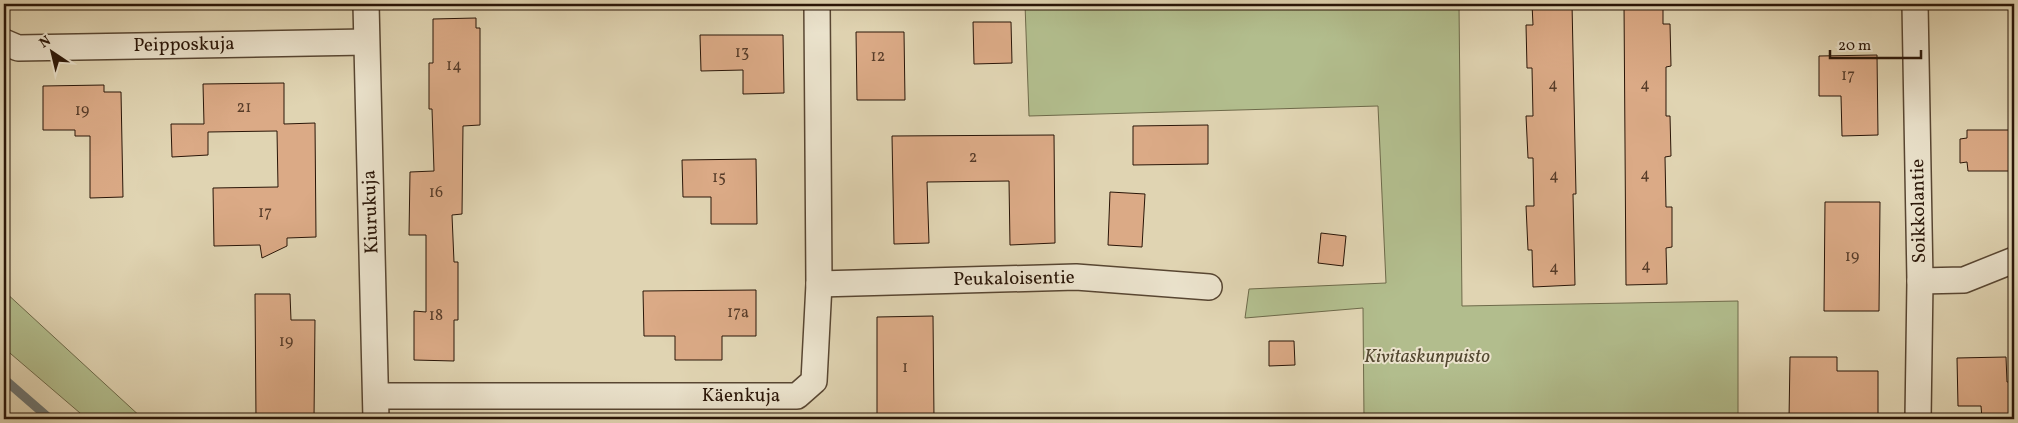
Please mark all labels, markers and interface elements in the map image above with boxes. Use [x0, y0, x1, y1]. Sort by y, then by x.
north arrow [28, 28, 78, 78]
scale bar [1830, 28, 1922, 60]
street label: Peipposkuja [133, 31, 235, 59]
text: N [36, 32, 55, 53]
text: 20 m [1838, 36, 1871, 57]
house number: 13 [735, 42, 749, 64]
house number: 12 [871, 46, 885, 68]
house number: 14 [446, 55, 462, 77]
house number: 17 [1841, 65, 1855, 87]
house number: 4 [1548, 74, 1558, 96]
house number: 4 [1640, 74, 1650, 96]
house number: 21 [237, 97, 251, 119]
house number: 19 [75, 100, 89, 122]
house number: 2 [969, 147, 977, 169]
street label: Soikkolantie [1905, 159, 1933, 263]
house number: 4 [1640, 164, 1650, 186]
house number: 4 [1549, 165, 1559, 187]
house number: 15 [712, 167, 726, 189]
street label: Kiurukuja [357, 170, 385, 254]
house number: 16 [429, 182, 443, 204]
house number: 17 [258, 202, 272, 224]
house number: 19 [1845, 246, 1859, 268]
house number: 4 [1641, 255, 1651, 277]
house number: 4 [1549, 257, 1559, 279]
street label: Peukaloisentie [953, 265, 1075, 293]
house number: 17a [727, 302, 749, 324]
house number: 18 [429, 305, 443, 327]
house number: 19 [279, 331, 293, 353]
park label: Kivitaskunpuisto [1364, 344, 1490, 370]
house number: 1 [902, 357, 908, 379]
street label: Käenkuja [702, 383, 780, 409]

